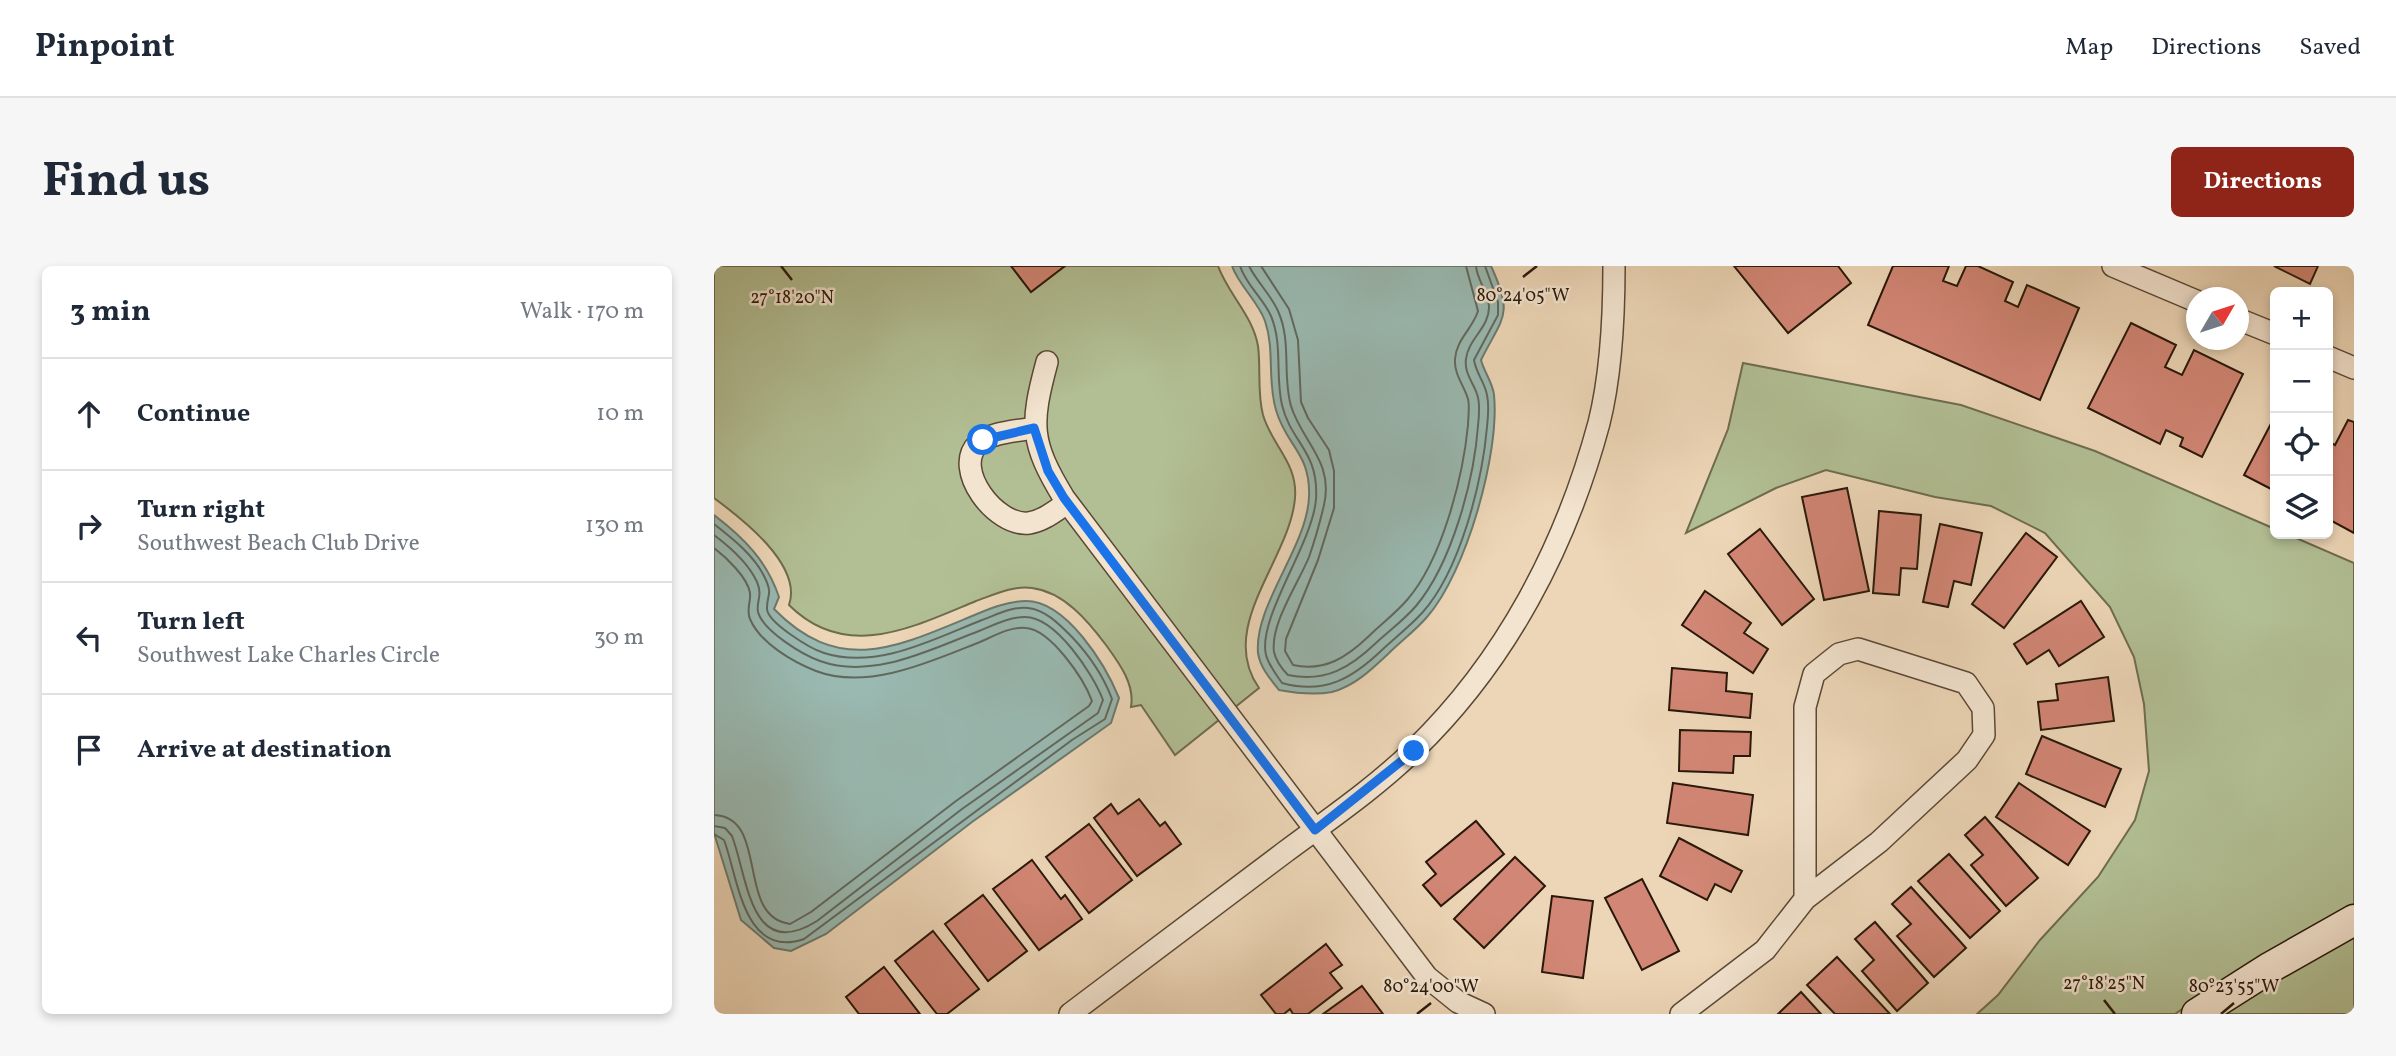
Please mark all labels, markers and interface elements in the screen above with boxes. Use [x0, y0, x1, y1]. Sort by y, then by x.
text: Pinpoint [35, 25, 175, 71]
text: Map [2065, 31, 2113, 65]
text: Directions [2151, 31, 2261, 65]
text: Saved [2299, 31, 2361, 65]
button: Directions [2171, 147, 2354, 217]
text: Find us [42, 148, 210, 217]
text: 80°24'05"W [1476, 284, 1570, 309]
text: 27°18'20"N [750, 286, 834, 311]
north arrow [2186, 287, 2249, 350]
map controls [2270, 287, 2333, 539]
button: + [2270, 287, 2333, 350]
text: 3 min [70, 291, 151, 333]
text: Walk · 170 m [520, 296, 644, 328]
button: − [2270, 350, 2333, 413]
icon: ahead [70, 395, 108, 433]
text: Continue [137, 396, 250, 432]
text: 10 m [596, 398, 644, 430]
button: locate [2270, 413, 2333, 476]
route start [967, 424, 998, 455]
button: layers [2270, 476, 2333, 539]
text: Turn right [137, 492, 265, 528]
icon: right [70, 507, 108, 545]
text: 130 m [585, 510, 644, 542]
text: Southwest Beach Club Drive [137, 528, 420, 560]
text: Turn left [137, 604, 245, 640]
icon: left [70, 619, 108, 657]
text: 30 m [594, 622, 644, 654]
text: Southwest Lake Charles Circle [137, 640, 440, 672]
icon: arrive [70, 731, 108, 769]
text: Arrive at destination [137, 732, 392, 768]
route end [1398, 735, 1429, 766]
text: 27°18'25"N [2063, 972, 2145, 997]
text: 80°24'00"W [1383, 975, 1479, 1000]
text: 80°23'55"W [2189, 975, 2279, 1000]

